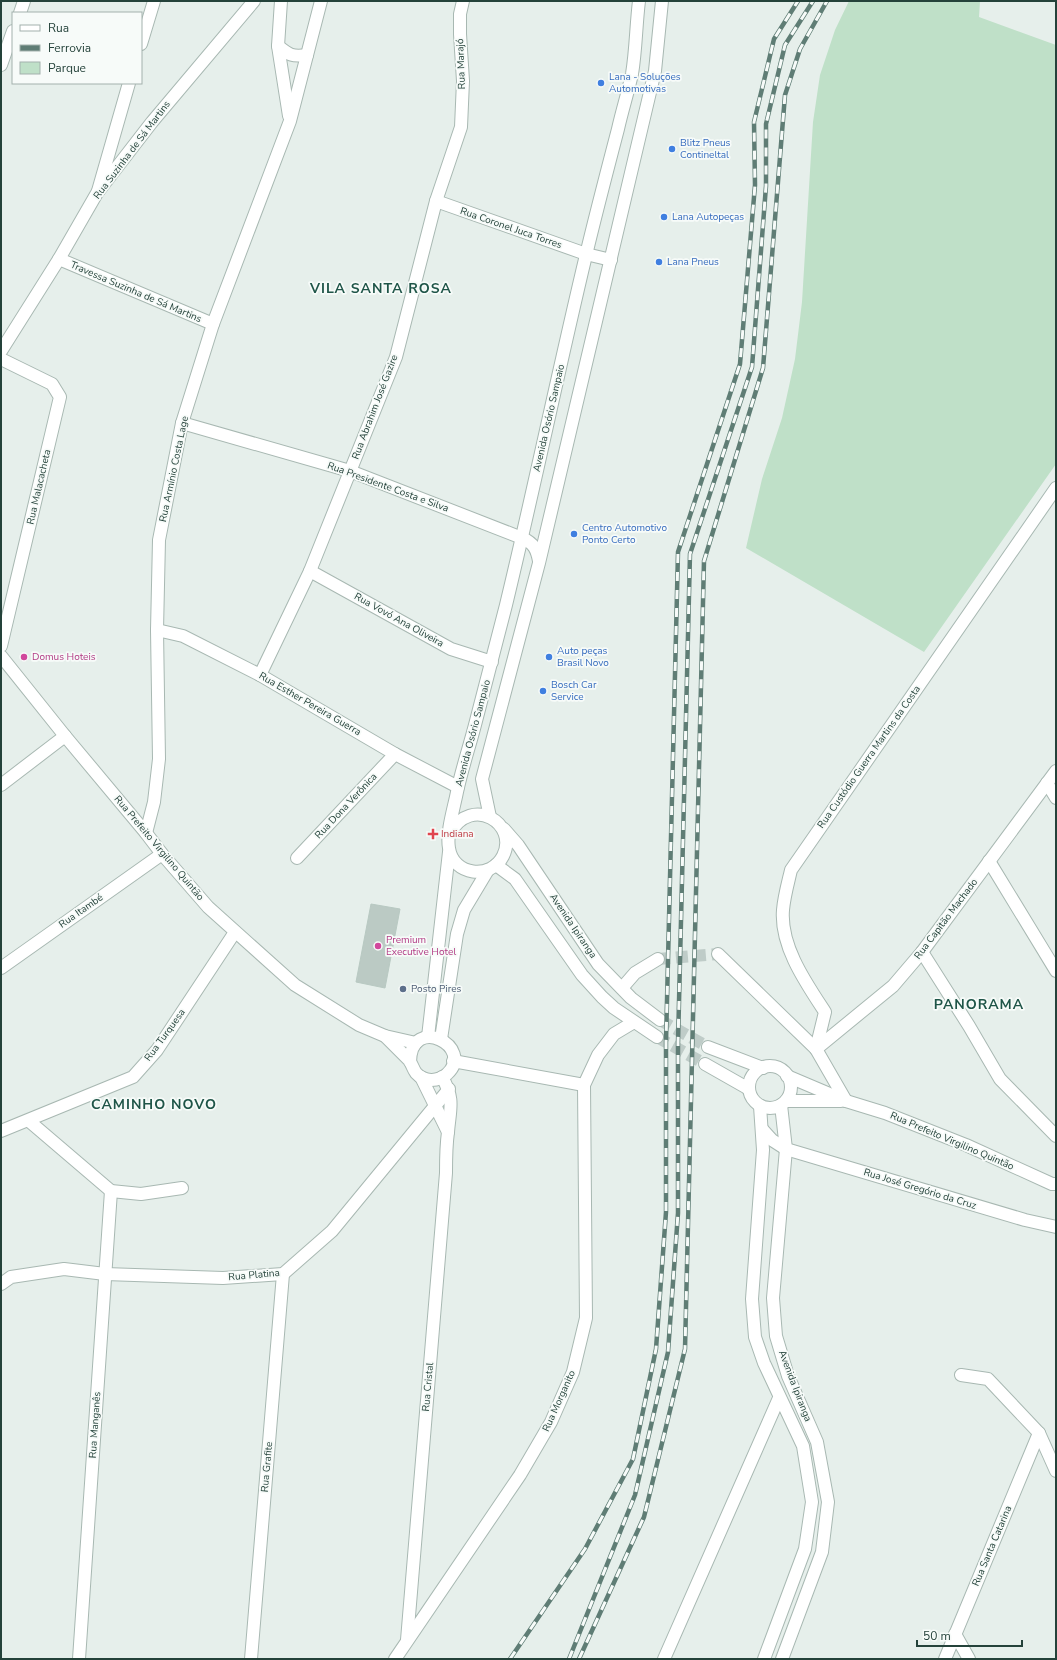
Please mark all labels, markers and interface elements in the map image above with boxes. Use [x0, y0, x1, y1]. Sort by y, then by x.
legend [12, 12, 142, 84]
text: Rua [48, 20, 69, 36]
street label: Rua Marajó [453, 38, 469, 90]
text: Ferrovia [48, 40, 91, 56]
text: Parque [48, 60, 86, 76]
place label: Lana - Soluções Automotivas [609, 70, 681, 96]
marker: Lana - Soluções Automotivas [596, 78, 606, 88]
street label: Rua Suzinha de Sá Martins [90, 98, 174, 202]
place label: Blitz Pneus Contineltal [680, 136, 731, 162]
marker: Blitz Pneus Contineltal [667, 144, 677, 154]
street label: Rua Coronel Juca Torres [458, 204, 564, 252]
place label: Lana Autopeças [672, 210, 744, 224]
marker: Lana Autopeças [659, 212, 669, 222]
place label: Lana Pneus [667, 255, 719, 269]
marker: Lana Pneus [654, 257, 664, 267]
street label: Travessa Suzinha de Sá Martins [68, 258, 204, 326]
district label: VILA SANTA ROSA [309, 279, 452, 298]
street label: Rua Abrahim José Gazire [349, 353, 401, 461]
street label: Avenida Osório Sampaio [530, 362, 568, 473]
street label: Rua Armínio Costa Lage [156, 415, 192, 523]
street label: Rua Malacacheta [24, 448, 54, 526]
street label: Rua Presidente Costa e Silva [325, 459, 451, 515]
place label: Centro Automotivo Ponto Certo [582, 521, 667, 547]
marker: Centro Automotivo Ponto Certo [569, 529, 579, 539]
street label: Rua Vovó Ana Oliveira [352, 590, 446, 650]
place label: Auto peças Brasil Novo [557, 644, 609, 670]
place label: Domus Hoteis [32, 650, 96, 664]
marker: Domus Hoteis [19, 652, 29, 662]
marker: Auto peças Brasil Novo [544, 652, 554, 662]
street label: Rua Esther Pereira Guerra [256, 669, 364, 739]
street label: Avenida Osório Sampaio [452, 678, 494, 788]
place label: Bosch Car Service [551, 678, 597, 704]
street label: Rua Custódio Guerra Martins da Costa [814, 683, 924, 831]
marker: Bosch Car Service [538, 686, 548, 696]
street label: Rua Dona Verônica [312, 770, 380, 842]
street label: Rua Prefeito Virgilino Quintão [111, 792, 207, 904]
place label: Indiana [441, 827, 474, 841]
marker: Indiana [428, 829, 438, 839]
street label: Rua Capitão Machado [911, 875, 981, 962]
street label: Rua Itambé [56, 891, 106, 931]
street label: Avenida Ipiranga [546, 891, 600, 961]
place label: Premium Executive Hotel [386, 933, 456, 959]
marker: Premium Executive Hotel [373, 941, 383, 951]
place label: Posto Pires [411, 982, 461, 996]
marker: Posto Pires [398, 984, 408, 994]
district label: PANORAMA [934, 995, 1024, 1014]
street label: Rua Turquesa [141, 1006, 189, 1064]
district label: CAMINHO NOVO [91, 1095, 217, 1114]
street label: Rua Prefeito Virgilino Quintão [888, 1109, 1016, 1174]
street label: Rua José Gregório da Cruz [862, 1165, 979, 1213]
street label: Rua Platina [228, 1266, 280, 1284]
street label: Avenida Ipiranga [775, 1348, 815, 1424]
street label: Rua Cristal [419, 1362, 437, 1412]
street label: Rua Morganito [539, 1368, 579, 1434]
street label: Rua Manganês [86, 1391, 104, 1459]
street label: Rua Grafite [258, 1441, 276, 1493]
street label: Rua Santa Catarina [969, 1504, 1015, 1588]
scale bar [917, 1622, 1022, 1648]
text: 50 m [923, 1628, 951, 1644]

